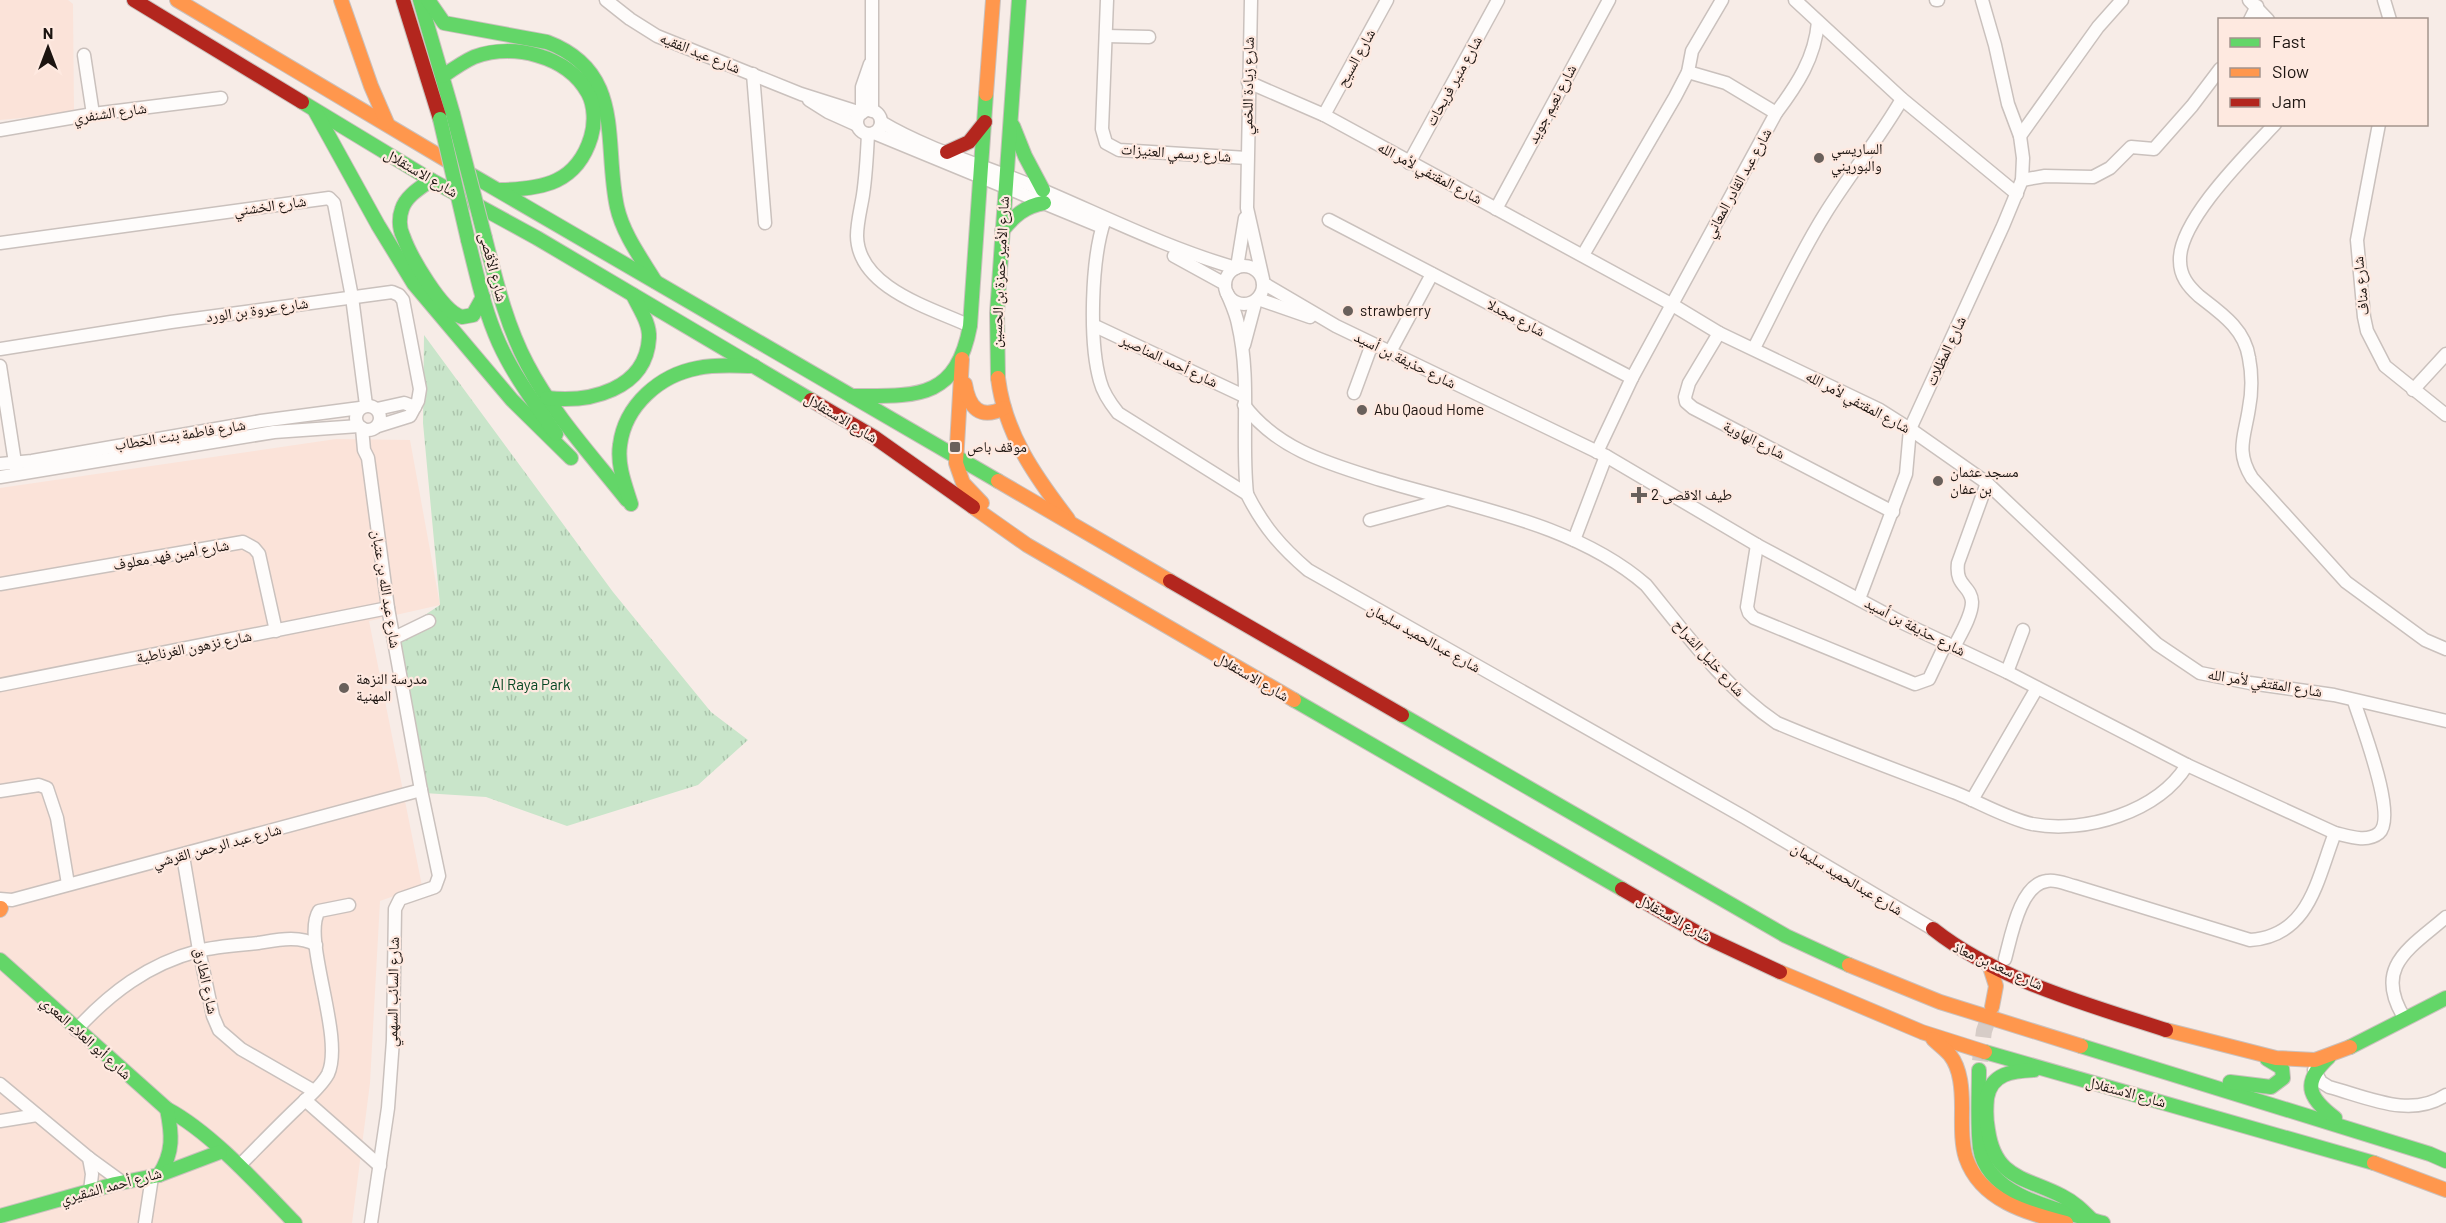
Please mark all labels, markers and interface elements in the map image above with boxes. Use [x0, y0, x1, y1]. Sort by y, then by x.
north arrow [18, 18, 78, 78]
legend [2218, 18, 2428, 126]
text: N [43, 23, 53, 42]
street label: شارع السيح [1332, 25, 1380, 91]
street label: شارع عيد الفقيه [657, 28, 743, 78]
text: Fast [2272, 30, 2306, 52]
street label: شارع منير فريحات [1421, 32, 1487, 130]
street label: شارع زيادة اللخمي [1237, 36, 1261, 135]
text: Slow [2272, 60, 2309, 82]
street label: شارع نعيم جويد [1523, 61, 1581, 147]
text: Jam [2272, 90, 2306, 112]
street label: شارع الشنفري [72, 98, 148, 130]
street label: شارع عبد القادر المعاني [1700, 125, 1778, 242]
street label: شارع المقتفي لأمر الله [1373, 137, 1486, 211]
street label: شارع رسمي العنيزات [1120, 139, 1232, 169]
place label: الساريسي والبوريني [1831, 139, 1883, 178]
street label: شارع الاستقلال [380, 144, 462, 202]
marker: الساريسي والبوريني [1812, 151, 1826, 165]
street label: شارع الخشني [233, 191, 308, 223]
street label: شارع الأمير حمزة بن الحسين [986, 196, 1014, 348]
street label: شارع الأقصى [474, 230, 512, 304]
street label: شارع مناف [2348, 255, 2374, 317]
street label: شارع عروة بن الورد [205, 293, 309, 327]
street label: شارع مجدلا [1483, 294, 1549, 342]
place label: strawberry [1360, 301, 1431, 319]
marker: strawberry [1341, 304, 1355, 318]
street label: شارع المظلات [1921, 313, 1971, 389]
street label: شارع حذيفة بن أسيد [1351, 327, 1459, 393]
street label: شارع أحمد المناصير [1116, 329, 1221, 392]
street label: شارع المقتفي لأمر الله [1801, 366, 1914, 440]
street label: شارع الاستقلال [801, 388, 881, 448]
place label: Abu Qaoud Home [1374, 400, 1484, 418]
marker: Abu Qaoud Home [1355, 403, 1369, 417]
street label: شارع فاطمة بنت الخطاب [113, 415, 247, 455]
street label: شارع الهاوية [1720, 416, 1788, 464]
place label: موقف باص [967, 437, 1027, 457]
marker: موقف باص [948, 440, 962, 454]
place label: مسجد عثمان بن عفان [1950, 462, 2019, 499]
marker: مسجد عثمان بن عفان [1931, 474, 1945, 488]
place label: طيف الاقصى 2 [1651, 485, 1732, 505]
marker: طيف الاقصى 2 [1632, 488, 1646, 502]
street label: شارع عبد الله بن عتبان [367, 528, 405, 650]
street label: شارع أمين فهد معلوف [111, 535, 231, 575]
street label: شارع حذيفة بن أسيد [1861, 593, 1969, 661]
street label: شارع عبدالحميد سليمان [1364, 599, 1484, 678]
street label: شارع خليل الشراح [1669, 615, 1749, 701]
street label: شارع نزهون الغرناطية [135, 626, 254, 668]
street label: شارع الاستقلال [1211, 648, 1293, 706]
street label: شارع المقتفي لأمر الله [2206, 664, 2324, 704]
place label: مدرسة النزهة المهنية [356, 669, 427, 705]
park label: Al Raya Park [491, 675, 571, 693]
marker: مدرسة النزهة المهنية [337, 681, 351, 695]
street label: شارع عبد الرحمن القرشي [150, 819, 284, 875]
street label: شارع عبدالحميد سليمان [1788, 838, 1907, 920]
street label: شارع الاستقلال [1633, 889, 1715, 947]
street label: شارع السائب السهمي [382, 937, 406, 1047]
street label: شارع سعد بن معاذ [1950, 937, 2046, 995]
street label: شارع الطارق [189, 946, 223, 1016]
street label: شارع أبو العلاء المعري [35, 992, 136, 1085]
street label: شارع الاستقلال [2084, 1072, 2168, 1112]
street label: شارع أحمد الشقيري [58, 1163, 164, 1211]

